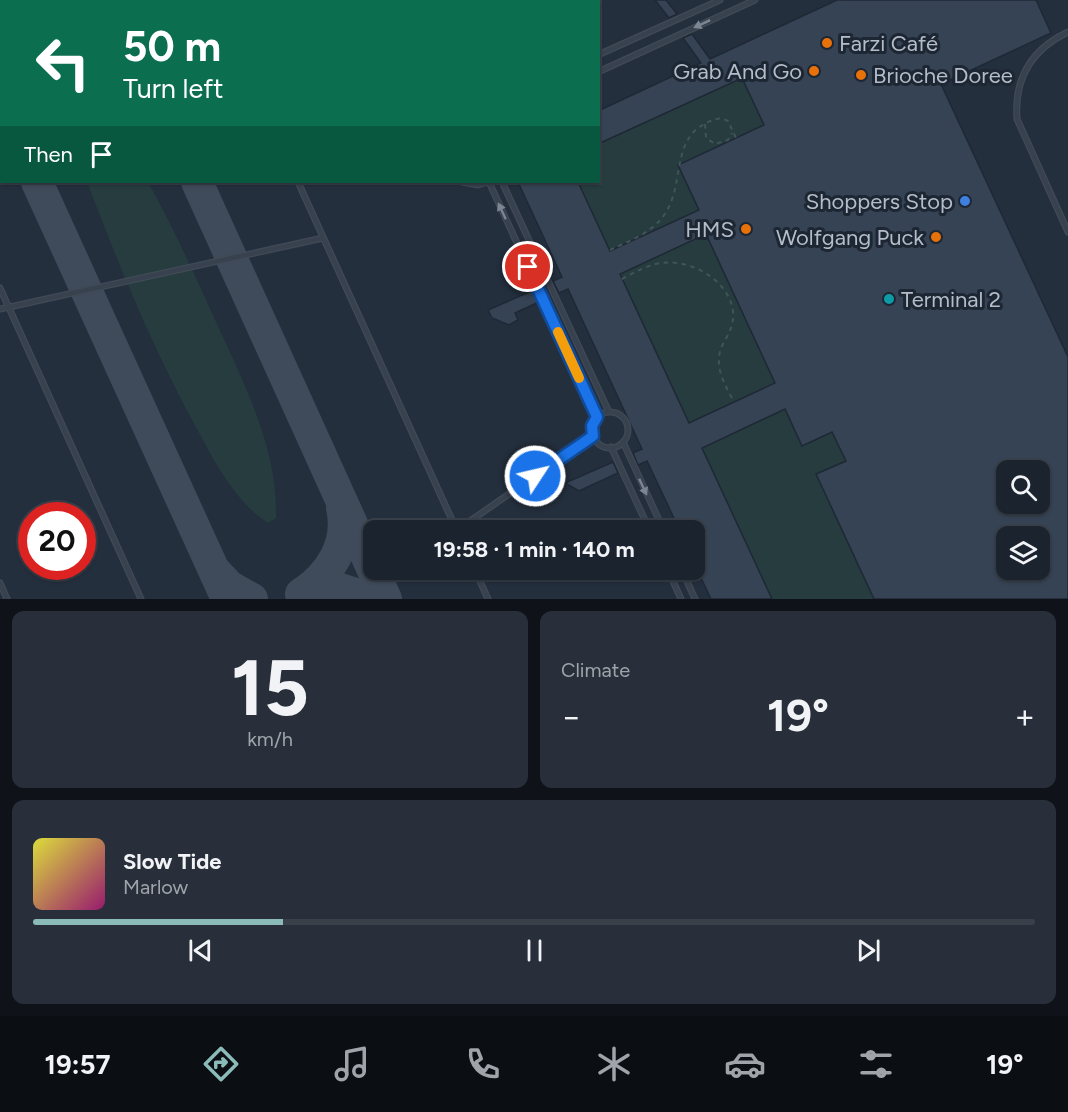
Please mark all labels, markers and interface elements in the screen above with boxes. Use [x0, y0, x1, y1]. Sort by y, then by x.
one-way arrow [694, 20, 711, 29]
text: 50 m [123, 21, 221, 72]
icon: left [24, 24, 102, 102]
place label: Farzi Café [839, 30, 938, 57]
marker: Farzi Café [820, 36, 834, 50]
place label: Grab And Go [673, 58, 802, 85]
place label: Brioche Doree [873, 62, 1013, 89]
marker: Grab And Go [807, 64, 821, 78]
marker: Brioche Doree [854, 68, 868, 82]
text: Turn left [123, 72, 223, 105]
icon: arrive [85, 138, 118, 171]
text: Then [24, 141, 73, 168]
place label: Shoppers Stop [806, 188, 953, 215]
marker: Shoppers Stop [958, 194, 972, 208]
one-way arrow [498, 203, 507, 220]
place label: HMS [685, 216, 734, 243]
marker: HMS [739, 222, 753, 236]
place label: Wolfgang Puck [776, 224, 924, 251]
marker: Wolfgang Puck [929, 230, 943, 244]
pin [502, 241, 553, 292]
icon: arrive [511, 250, 544, 283]
place label: Terminal 2 [901, 286, 1001, 313]
marker: Terminal 2 [882, 292, 896, 306]
position arrow [503, 444, 567, 508]
map controls [996, 460, 1050, 580]
button: search [996, 460, 1050, 514]
one-way arrow [638, 478, 648, 496]
speed limit sign: 20 [18, 502, 96, 580]
button: layers [996, 526, 1050, 580]
text: 19:58 · 1 min · 140 m [433, 536, 635, 563]
text: 15 [231, 641, 309, 735]
text: Climate [561, 658, 630, 682]
text: 19° [767, 688, 829, 742]
text: − [561, 697, 582, 736]
text: + [1014, 697, 1035, 736]
text: km/h [247, 727, 293, 751]
text: Slow Tide [123, 848, 222, 875]
text: Marlow [123, 875, 188, 899]
icon: previous [184, 934, 217, 967]
icon: pause [518, 934, 551, 967]
icon: next [852, 934, 885, 967]
icon: directions [200, 1043, 242, 1085]
icon: music [331, 1043, 373, 1085]
icon: phone [462, 1043, 504, 1085]
icon: climate [593, 1043, 635, 1085]
icon: car [724, 1043, 766, 1085]
icon: filters [855, 1043, 897, 1085]
text: 19:57 [45, 1048, 110, 1081]
text: 19° [986, 1048, 1023, 1081]

